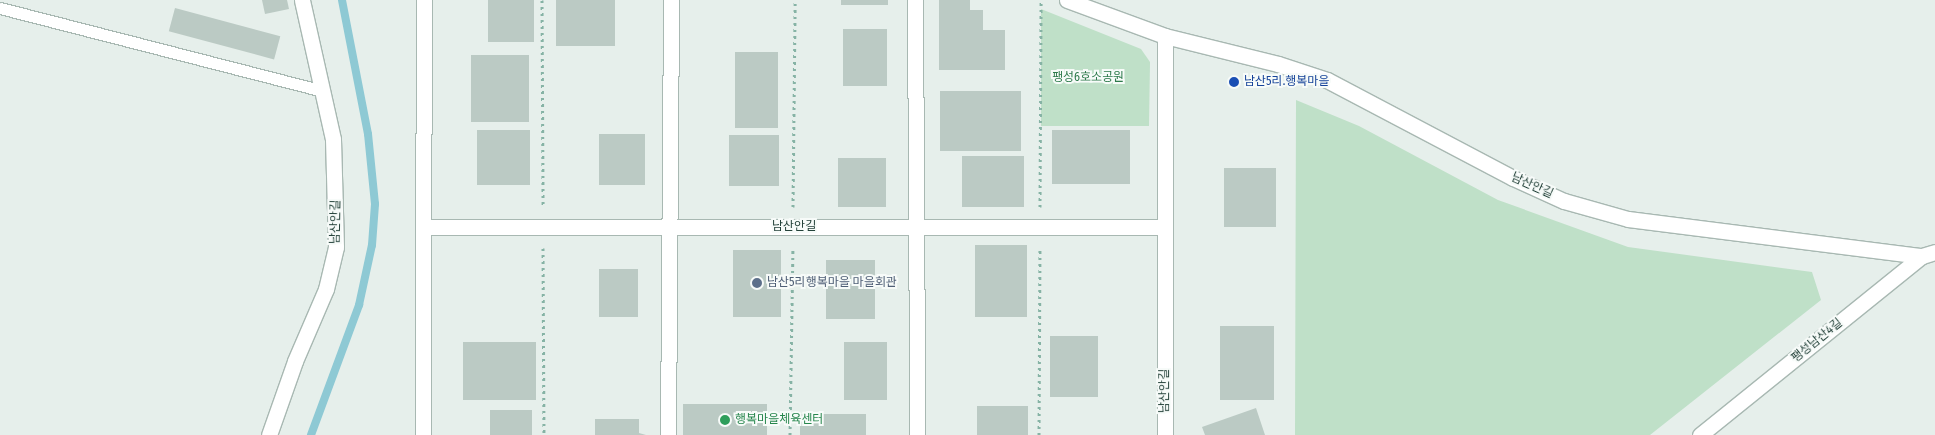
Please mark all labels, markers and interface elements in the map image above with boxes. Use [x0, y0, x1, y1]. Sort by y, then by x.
park label: 팽성6호소공원 [1052, 71, 1124, 85]
place label: 남산5리.행복마을 [1244, 75, 1329, 89]
marker: 남산5리.행복마을 [1228, 76, 1240, 88]
street label: 남산안길 [1509, 170, 1555, 202]
street label: 남산안길 [328, 200, 344, 244]
street label: 남산안길 [772, 220, 816, 234]
place label: 남산5리행복마을 마을회관 [767, 276, 897, 290]
marker: 남산5리행복마을 마을회관 [751, 277, 763, 289]
street label: 팽성남산4길 [1789, 316, 1845, 366]
street label: 남산안길 [1158, 369, 1172, 413]
place label: 행복마을체육센터 [735, 413, 823, 427]
marker: 행복마을체육센터 [719, 414, 731, 426]

